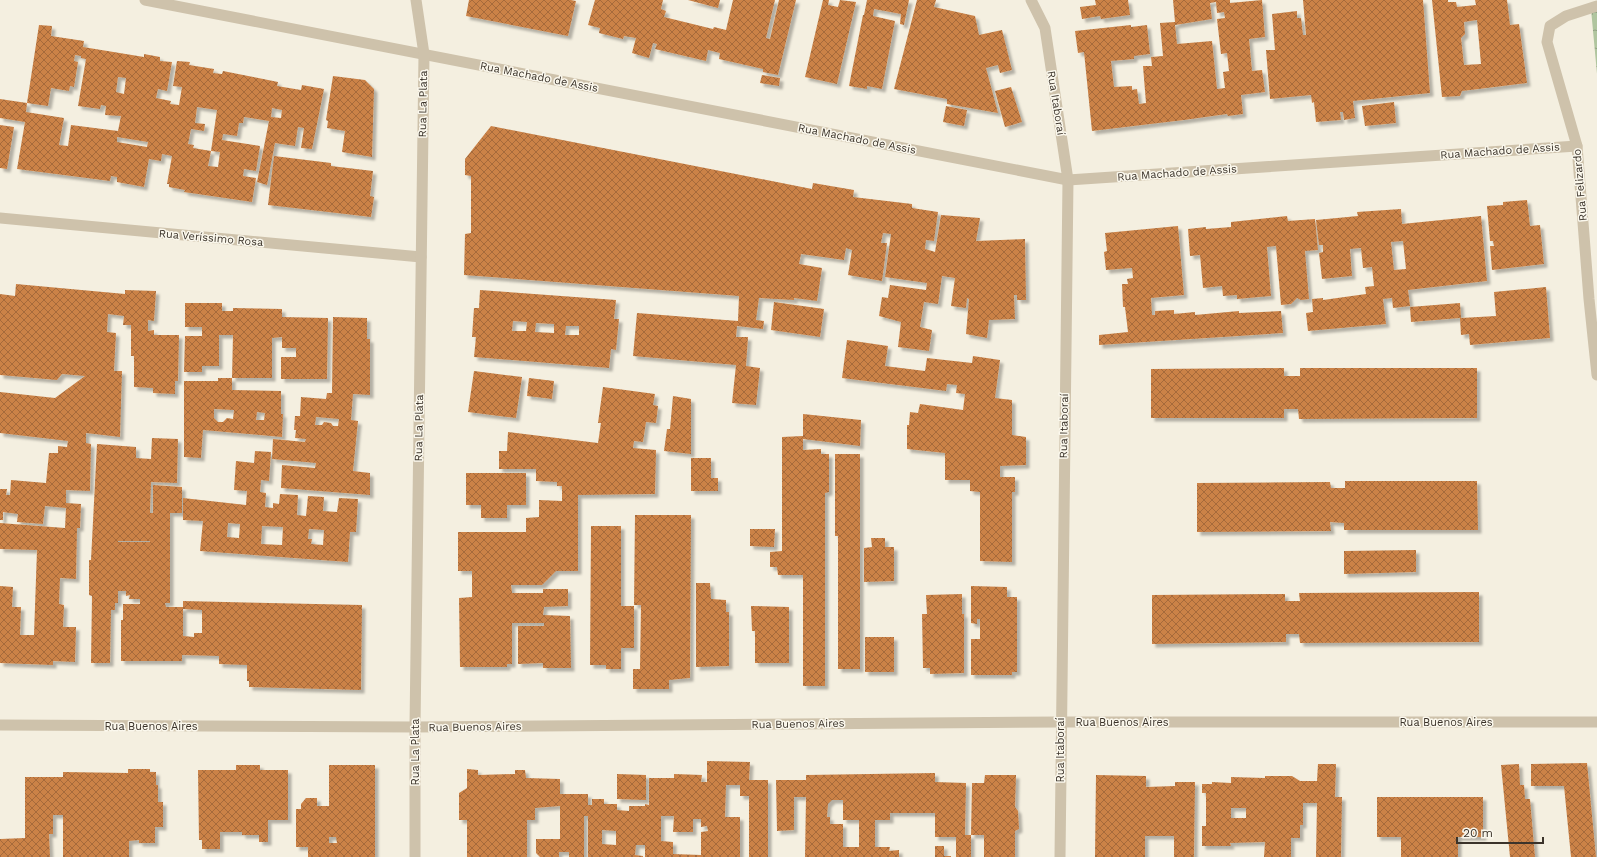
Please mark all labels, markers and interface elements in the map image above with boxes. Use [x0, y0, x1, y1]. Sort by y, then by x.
street label: Rua Machado de Assis [479, 59, 599, 95]
street label: Rua La Plata [416, 70, 430, 138]
street label: Rua Itaboraí [1045, 70, 1067, 136]
street label: Rua Machado de Assis [797, 121, 917, 157]
street label: Rua Machado de Assis [1440, 140, 1560, 162]
street label: Rua Felizardo [1570, 148, 1590, 222]
street label: Rua Machado de Assis [1117, 162, 1237, 184]
street label: Rua Veríssimo Rosa [158, 227, 264, 249]
street label: Rua Itaboraí [1057, 393, 1071, 458]
street label: Rua La Plata [412, 394, 426, 462]
street label: Rua Buenos Aires [1075, 716, 1169, 729]
street label: Rua Buenos Aires [1399, 716, 1493, 729]
street label: Rua Buenos Aires [751, 717, 845, 731]
street label: Rua Itaboraí [1054, 718, 1067, 782]
street label: Rua La Plata [409, 719, 422, 785]
street label: Rua Buenos Aires [104, 720, 198, 733]
street label: Rua Buenos Aires [428, 720, 522, 734]
scale bar [1457, 819, 1543, 845]
text: 20 m [1463, 826, 1493, 840]

